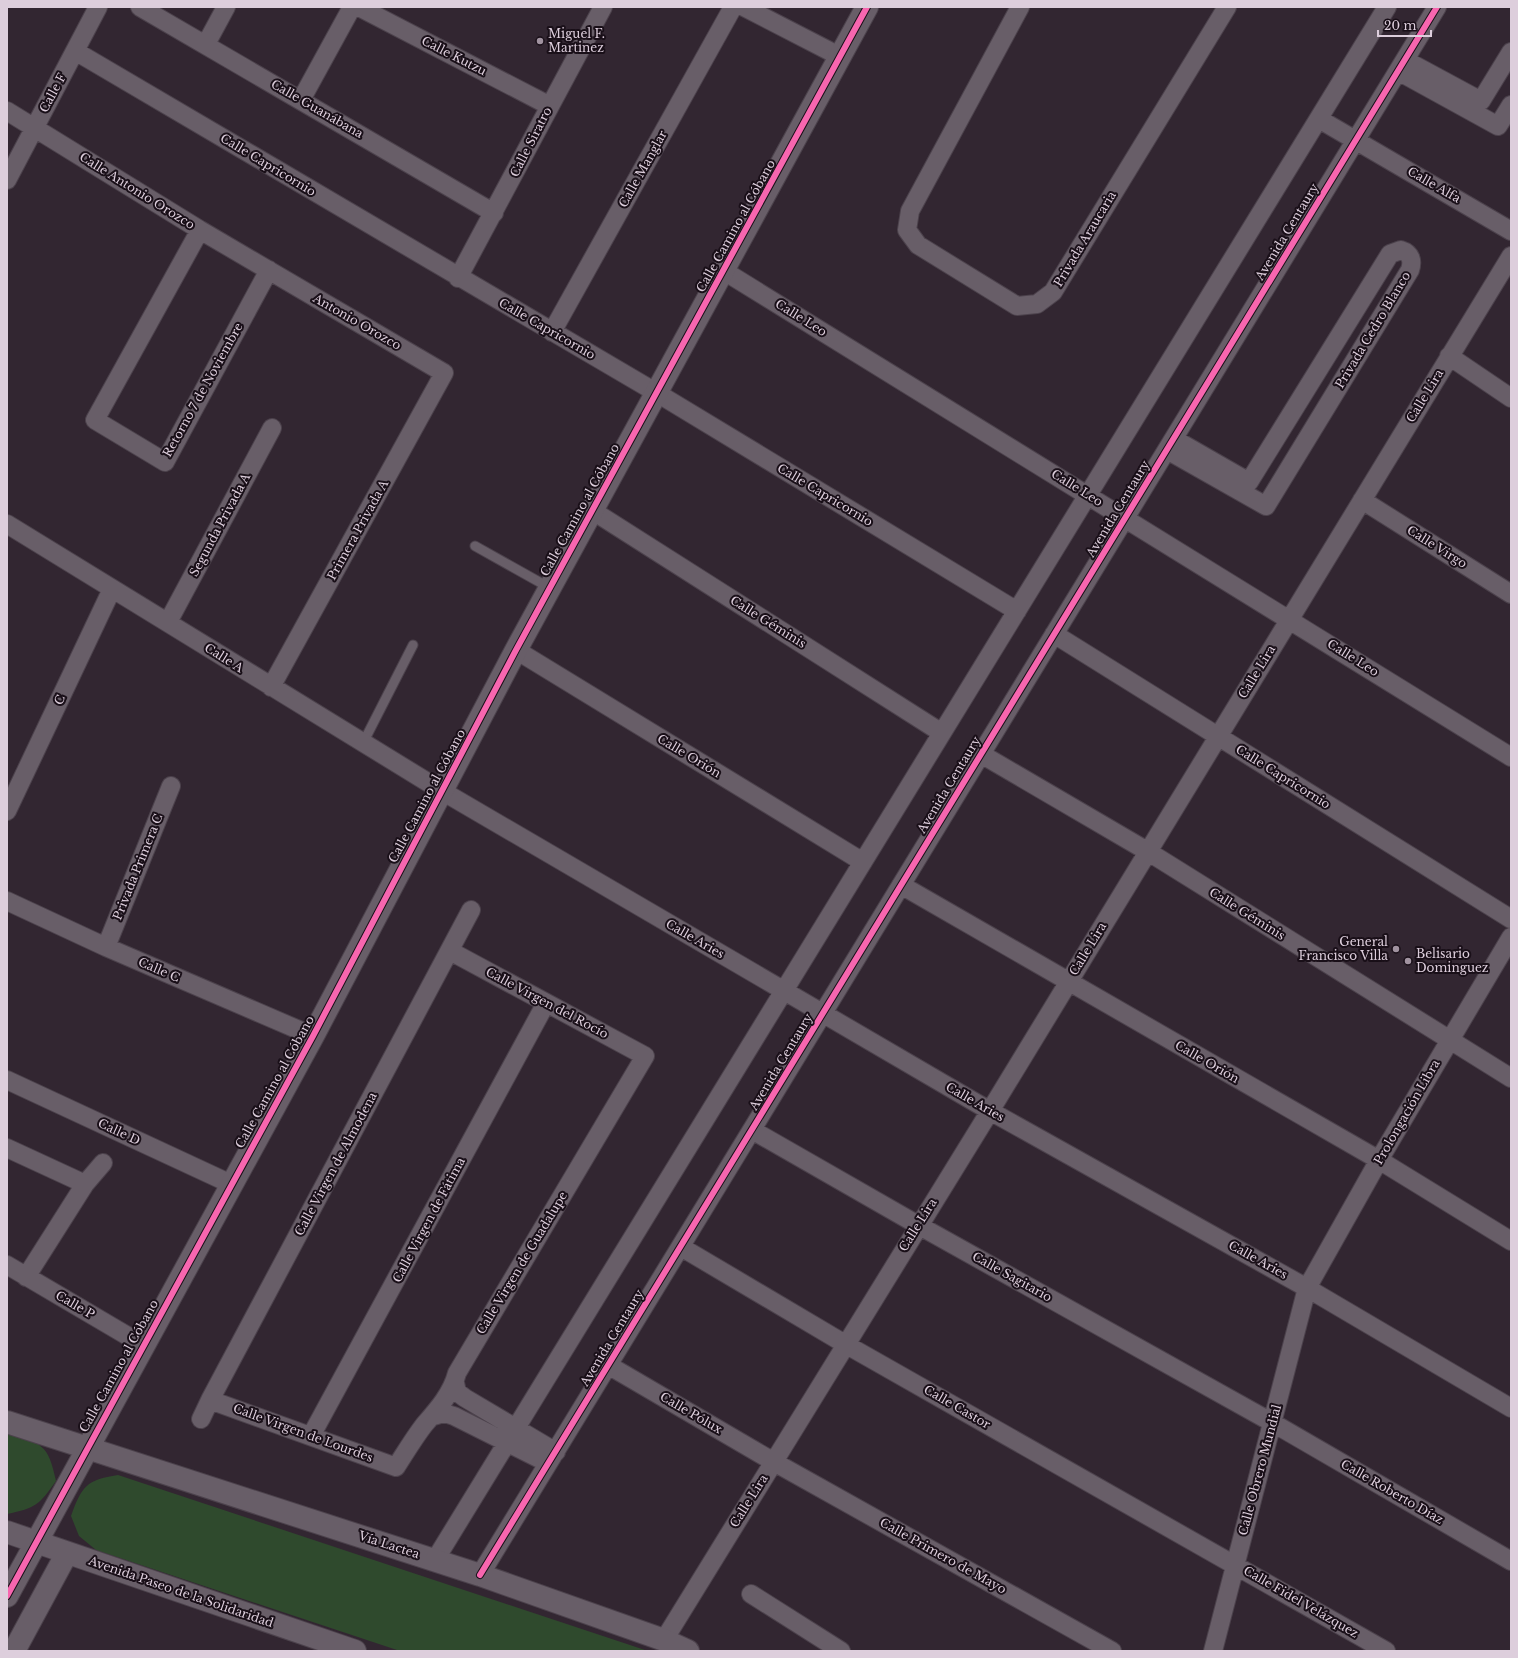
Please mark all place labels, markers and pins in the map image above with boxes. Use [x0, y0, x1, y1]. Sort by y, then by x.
place label: Miguel F. Martinez [548, 26, 605, 55]
marker: Miguel F. Martinez [535, 36, 545, 46]
place label: General Francisco Villa [1298, 934, 1388, 963]
marker: General Francisco Villa [1391, 944, 1401, 954]
place label: Belisario Dominguez [1416, 946, 1489, 975]
marker: Belisario Dominguez [1403, 956, 1413, 966]

